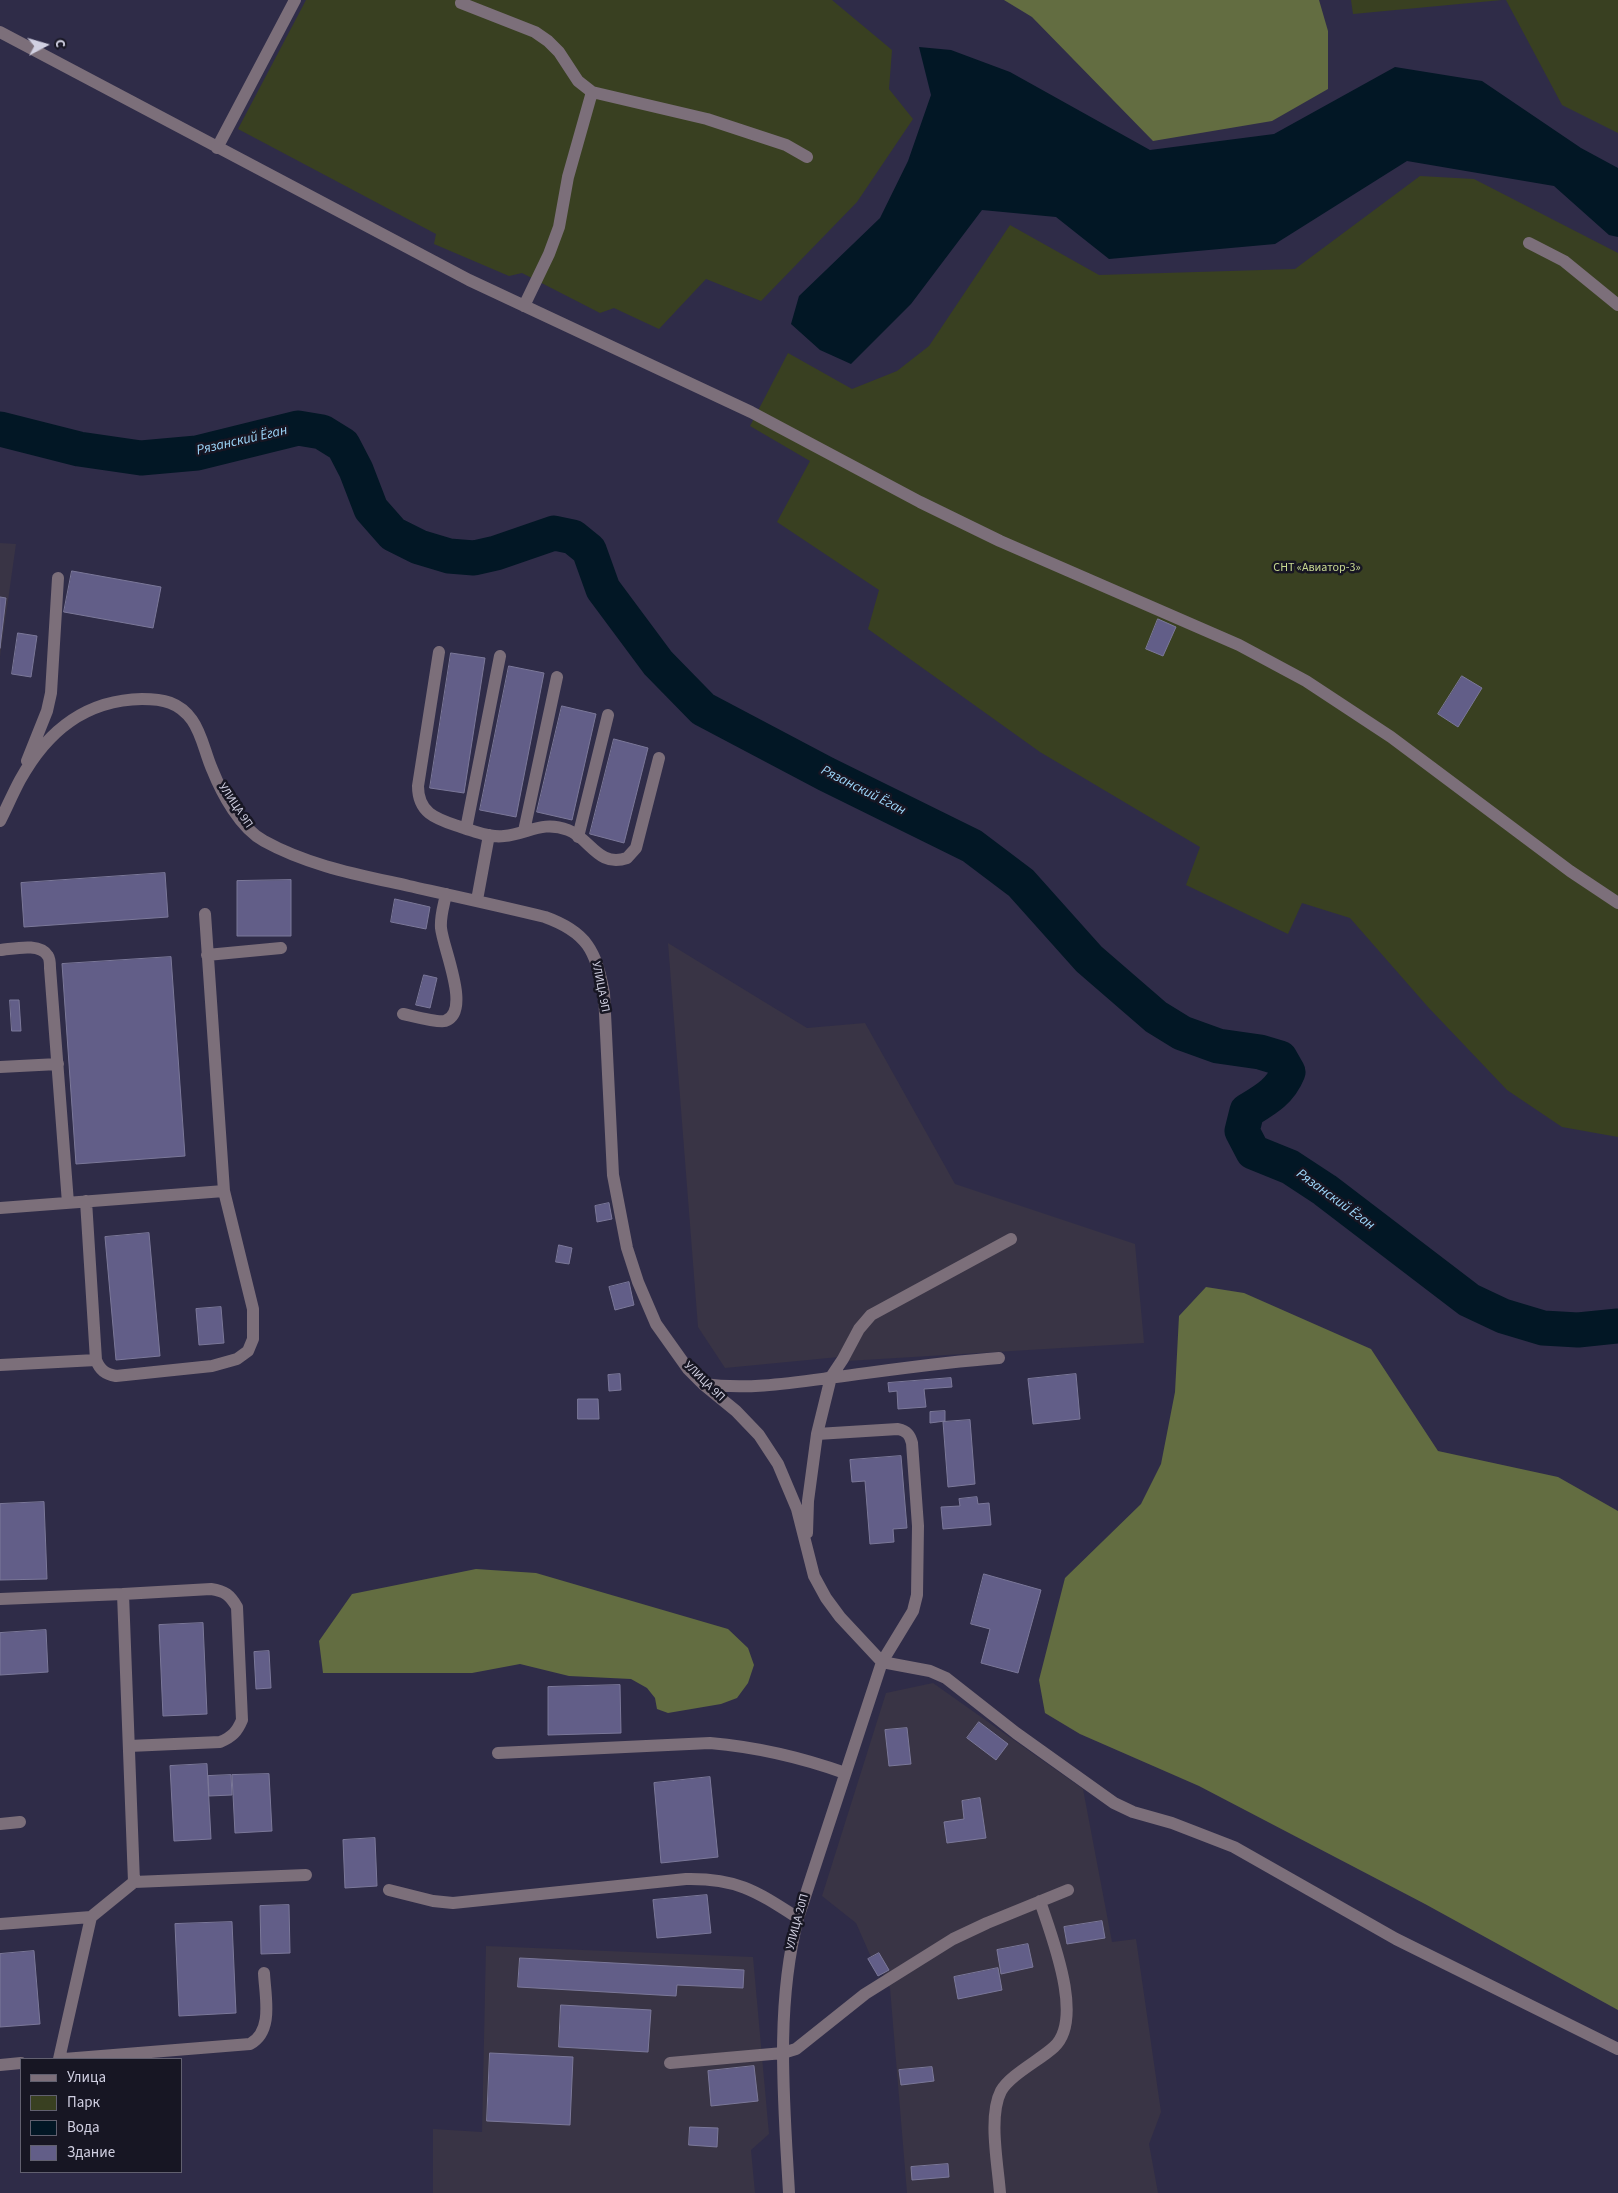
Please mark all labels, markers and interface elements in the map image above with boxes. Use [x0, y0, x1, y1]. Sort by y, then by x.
north arrow [20, 20, 70, 70]
text: С [50, 38, 70, 49]
water label: Рязанский Ёган [195, 422, 289, 460]
park label: СНТ «Авиатор-3» [1273, 561, 1361, 575]
water label: Рязанский Ёган [818, 762, 908, 820]
street label: УЛИЦА 9П [215, 781, 255, 831]
street label: УЛИЦА 9П [588, 960, 612, 1014]
water label: Рязанский Ёган [1292, 1166, 1378, 1234]
street label: УЛИЦА 9П [681, 1359, 727, 1405]
street label: УЛИЦА 20П [784, 1893, 812, 1951]
legend [20, 2058, 182, 2173]
text: Улица [67, 2067, 106, 2088]
text: Парк [67, 2092, 100, 2113]
text: Вода [67, 2117, 100, 2138]
text: Здание [67, 2142, 115, 2163]

